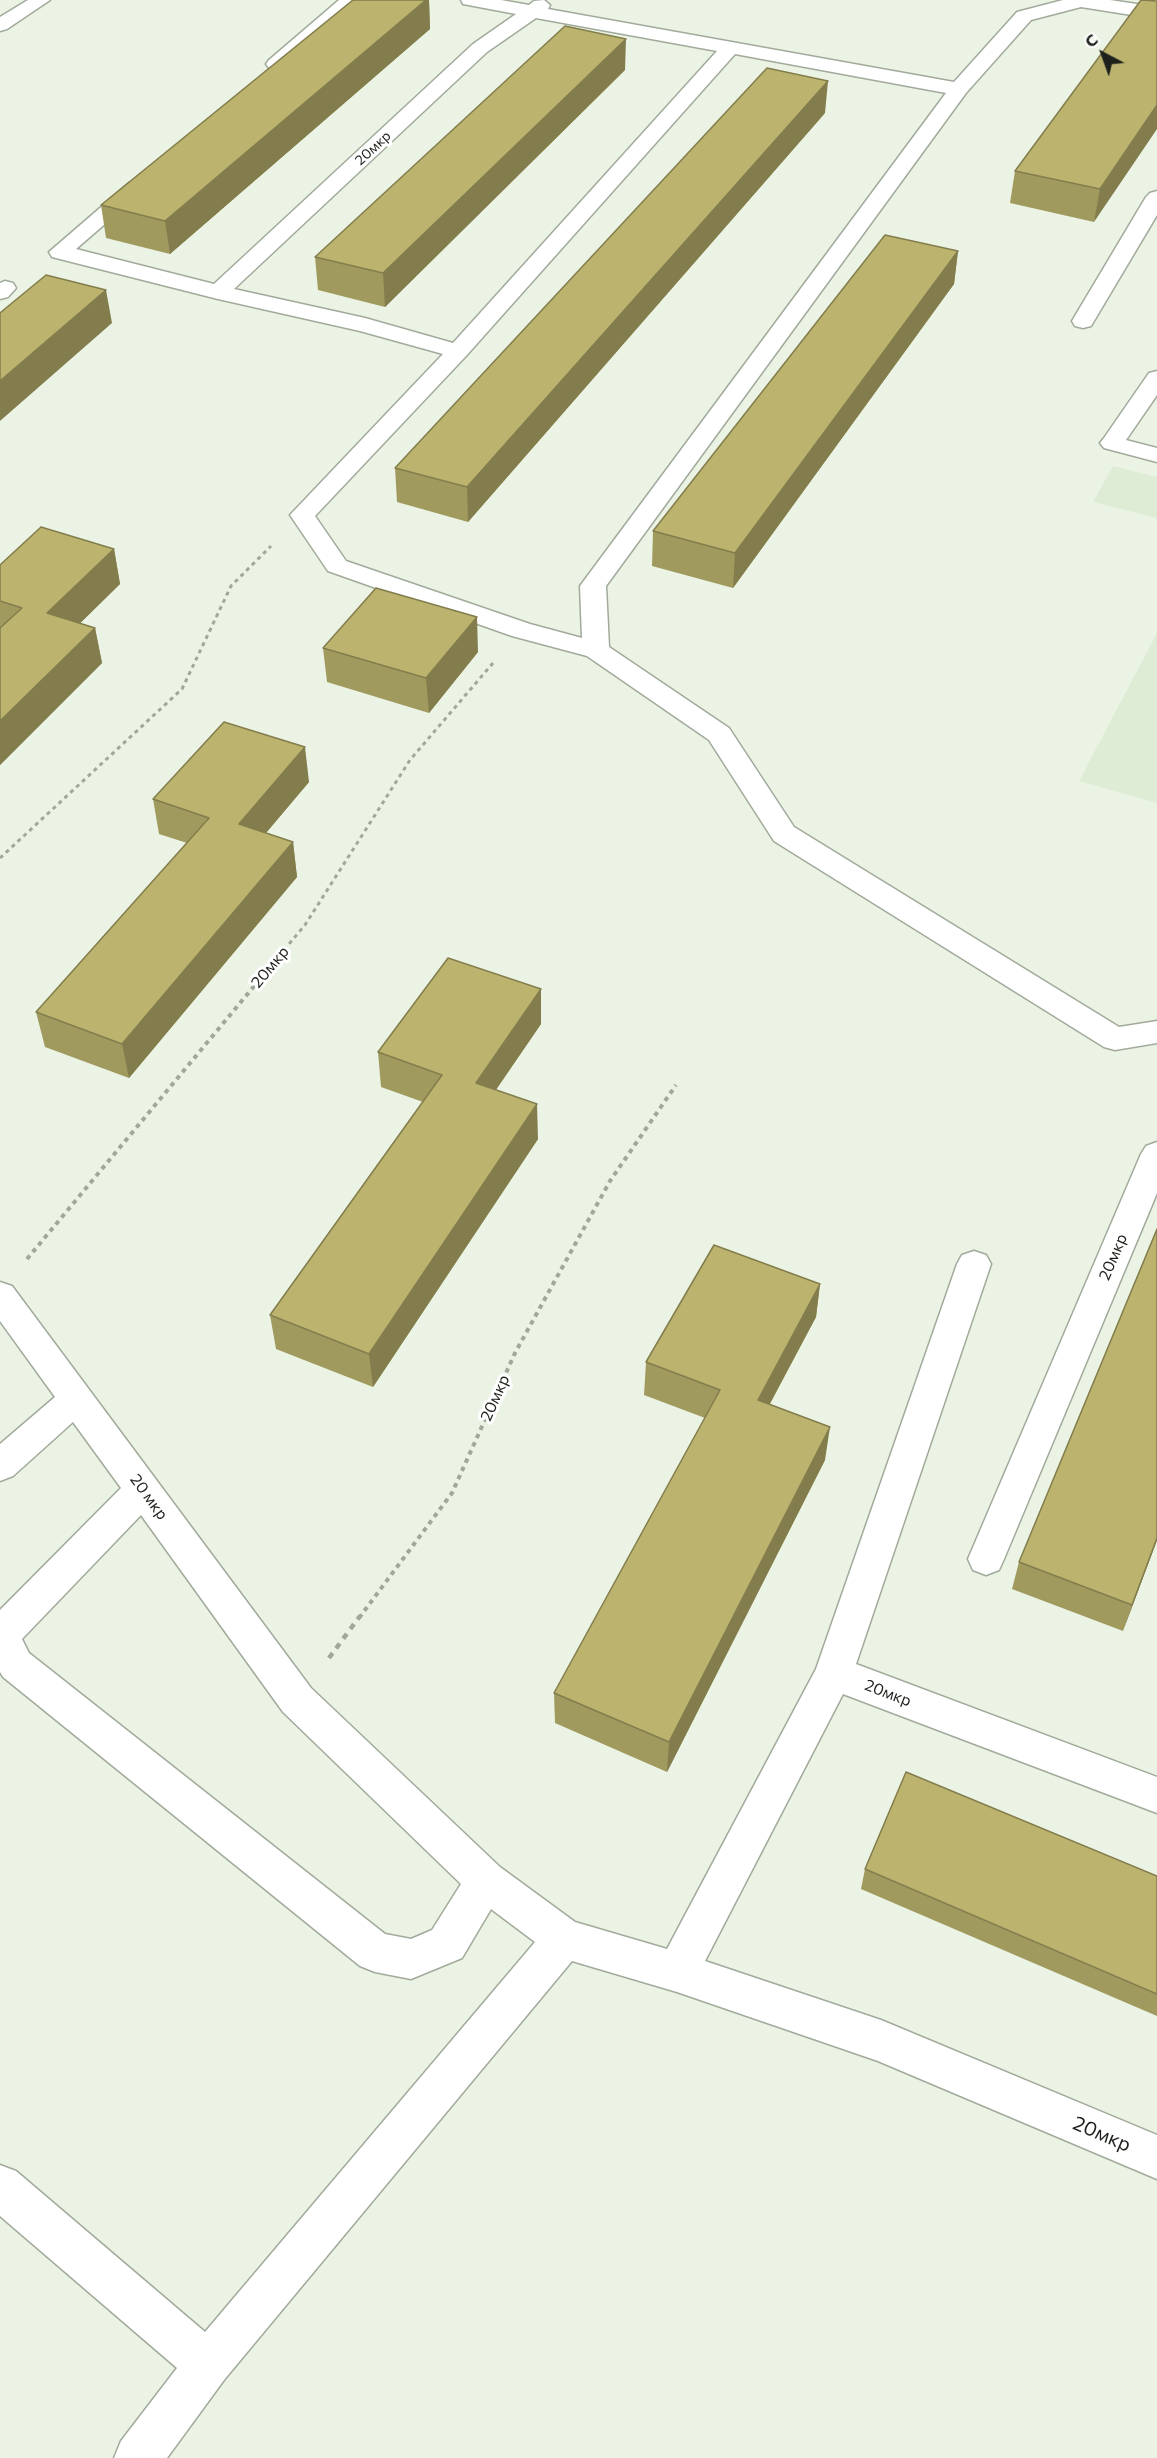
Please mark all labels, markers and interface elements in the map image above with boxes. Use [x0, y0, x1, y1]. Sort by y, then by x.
north arrow [1073, 24, 1133, 84]
text: С [1081, 29, 1101, 51]
street label: 20мкр [352, 127, 394, 169]
street label: 20мкр [247, 942, 293, 992]
street label: 20мкр [1095, 1231, 1131, 1283]
street label: 20мкр [476, 1372, 514, 1424]
street label: 20 мкр [126, 1470, 172, 1524]
street label: 20мкр [862, 1675, 914, 1711]
street label: 20мкр [1069, 2111, 1135, 2157]

